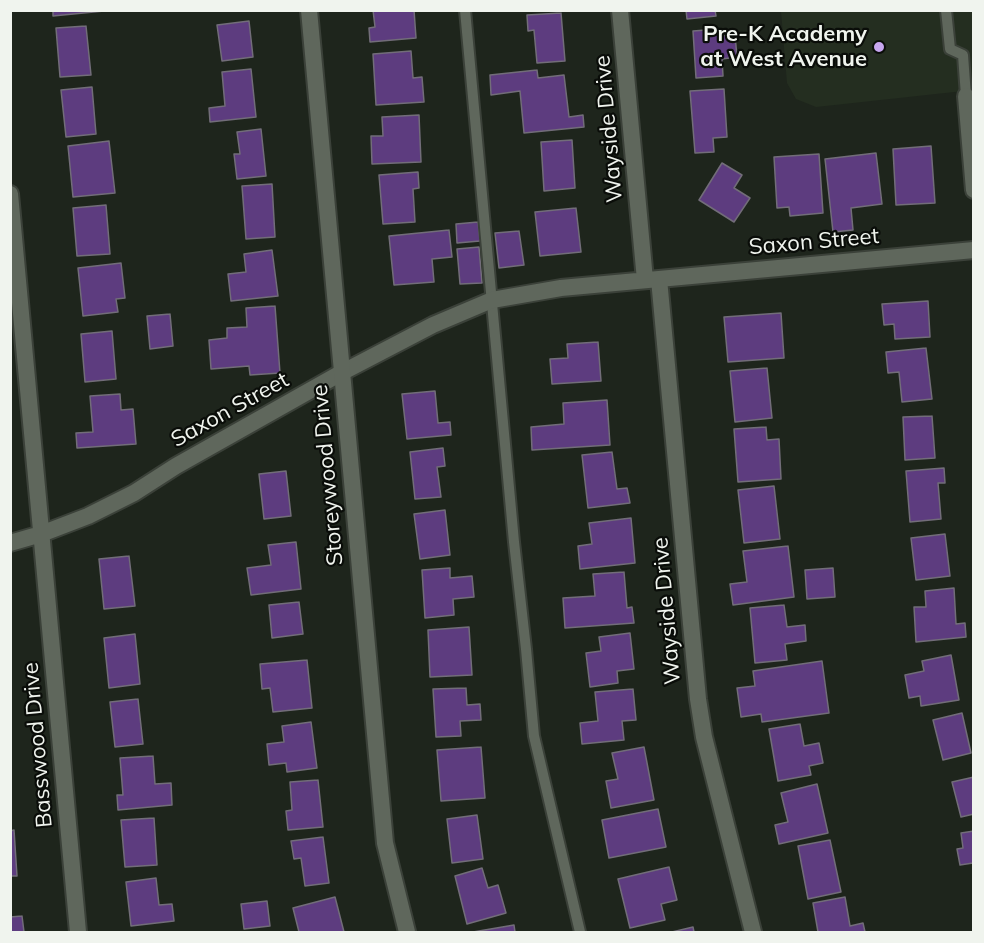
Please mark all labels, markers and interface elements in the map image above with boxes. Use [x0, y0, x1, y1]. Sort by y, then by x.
place label: Pre-K Academy at West Avenue [700, 21, 867, 72]
marker: Pre-K Academy at West Avenue [872, 40, 886, 54]
street label: Wayside Drive [589, 54, 629, 204]
street label: Saxon Street [748, 223, 880, 261]
street label: Saxon Street [167, 367, 293, 453]
street label: Storeywood Drive [307, 383, 349, 567]
street label: Wayside Drive [647, 536, 687, 686]
street label: Basswood Drive [18, 661, 58, 829]

